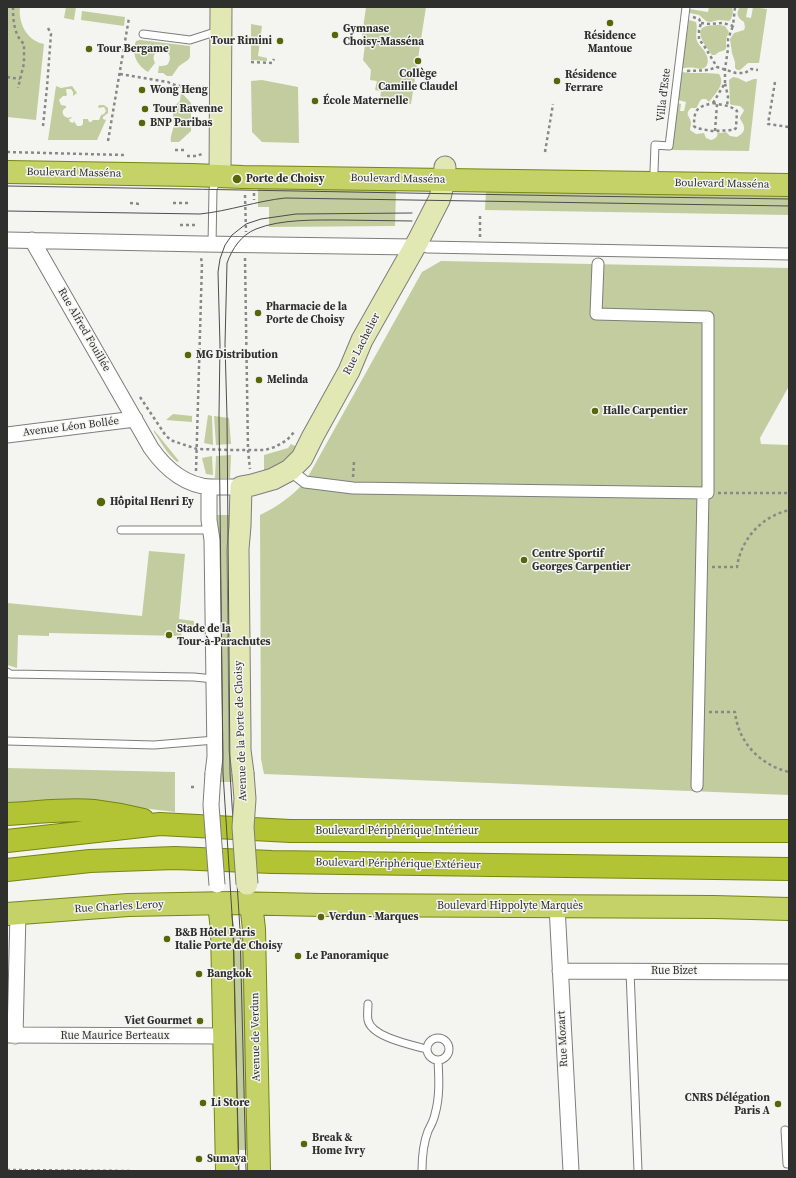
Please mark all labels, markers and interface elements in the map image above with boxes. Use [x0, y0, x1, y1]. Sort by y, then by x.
marker: Résidence Mantoue [605, 18, 615, 28]
place label: Gymnase Choisy-Masséna [343, 22, 424, 48]
place label: Résidence Mantoue [584, 29, 636, 55]
marker: Gymnase Choisy-Masséna [330, 30, 340, 40]
place label: Tour Rimini [211, 34, 272, 48]
marker: Tour Rimini [275, 36, 285, 46]
place label: Tour Bergame [97, 42, 169, 56]
marker: Tour Bergame [84, 44, 94, 54]
marker: Collège Camille Claudel [413, 56, 423, 66]
place label: Collège Camille Claudel [378, 67, 458, 93]
place label: Résidence Ferrare [565, 68, 617, 94]
street label: Villa d'Este [654, 68, 674, 122]
marker: Résidence Ferrare [552, 76, 562, 86]
place label: Wong Heng [150, 83, 208, 97]
marker: Wong Heng [137, 85, 147, 95]
place label: École Maternelle [323, 94, 408, 108]
marker: École Maternelle [310, 96, 320, 106]
place label: Tour Ravenne [153, 102, 223, 116]
marker: Tour Ravenne [140, 104, 150, 114]
place label: BNP Paribas [150, 116, 212, 130]
marker: BNP Paribas [137, 118, 147, 128]
street label: Boulevard Masséna [26, 166, 122, 180]
place label: Porte de Choisy [246, 172, 325, 186]
street label: Boulevard Masséna [350, 172, 446, 186]
marker: Porte de Choisy [231, 173, 243, 185]
street label: Boulevard Masséna [674, 177, 770, 191]
street label: Rue Alfred Fouillée [55, 286, 113, 374]
place label: Pharmacie de la Porte de Choisy [266, 300, 347, 326]
marker: Pharmacie de la Porte de Choisy [253, 308, 263, 318]
street label: Rue Lachelier [341, 311, 383, 377]
place label: MG Distribution [196, 348, 278, 362]
marker: MG Distribution [183, 350, 193, 360]
place label: Melinda [267, 373, 308, 387]
marker: Melinda [254, 375, 264, 385]
place label: Halle Carpentier [603, 404, 688, 418]
marker: Halle Carpentier [590, 406, 600, 416]
street label: Avenue Léon Bollée [22, 415, 120, 439]
place label: Hôpital Henri Ey [110, 495, 194, 509]
marker: Hôpital Henri Ey [95, 496, 107, 508]
place label: Centre Sportif Georges Carpentier [532, 547, 630, 573]
marker: Centre Sportif Georges Carpentier [519, 555, 529, 565]
place label: Stade de la Tour-à-Parachutes [177, 622, 271, 648]
marker: Stade de la Tour-à-Parachutes [164, 630, 174, 640]
street label: Avenue de la Porte de Choisy [232, 660, 250, 802]
street label: Boulevard Périphérique Intérieur [315, 824, 479, 838]
street label: Boulevard Périphérique Extérieur [315, 856, 481, 872]
street label: Rue Charles Leroy [74, 898, 164, 916]
street label: Boulevard Hippolyte Marquès [437, 899, 583, 913]
place label: Verdun - Marques [329, 910, 419, 924]
marker: Verdun - Marques [316, 912, 326, 922]
place label: B&B Hôtel Paris Italie Porte de Choisy [175, 926, 283, 952]
marker: B&B Hôtel Paris Italie Porte de Choisy [162, 934, 172, 944]
place label: Le Panoramique [306, 949, 389, 963]
marker: Le Panoramique [293, 951, 303, 961]
street label: Rue Bizet [651, 964, 697, 978]
place label: Bangkok [207, 967, 252, 981]
marker: Bangkok [194, 969, 204, 979]
street label: Avenue de Verdun [249, 992, 263, 1082]
street label: Rue Mozart [555, 1011, 571, 1067]
place label: Viet Gourmet [125, 1014, 192, 1028]
marker: Viet Gourmet [195, 1016, 205, 1026]
street label: Rue Maurice Berteaux [61, 1029, 169, 1043]
place label: CNRS Délégation Paris A [685, 1091, 770, 1117]
place label: Li Store [211, 1096, 250, 1110]
marker: Li Store [198, 1098, 208, 1108]
marker: CNRS Délégation Paris A [773, 1099, 783, 1109]
place label: Break & Home Ivry [312, 1131, 365, 1157]
marker: Break & Home Ivry [299, 1139, 309, 1149]
place label: Sumaya [207, 1152, 247, 1166]
marker: Sumaya [194, 1154, 204, 1164]

